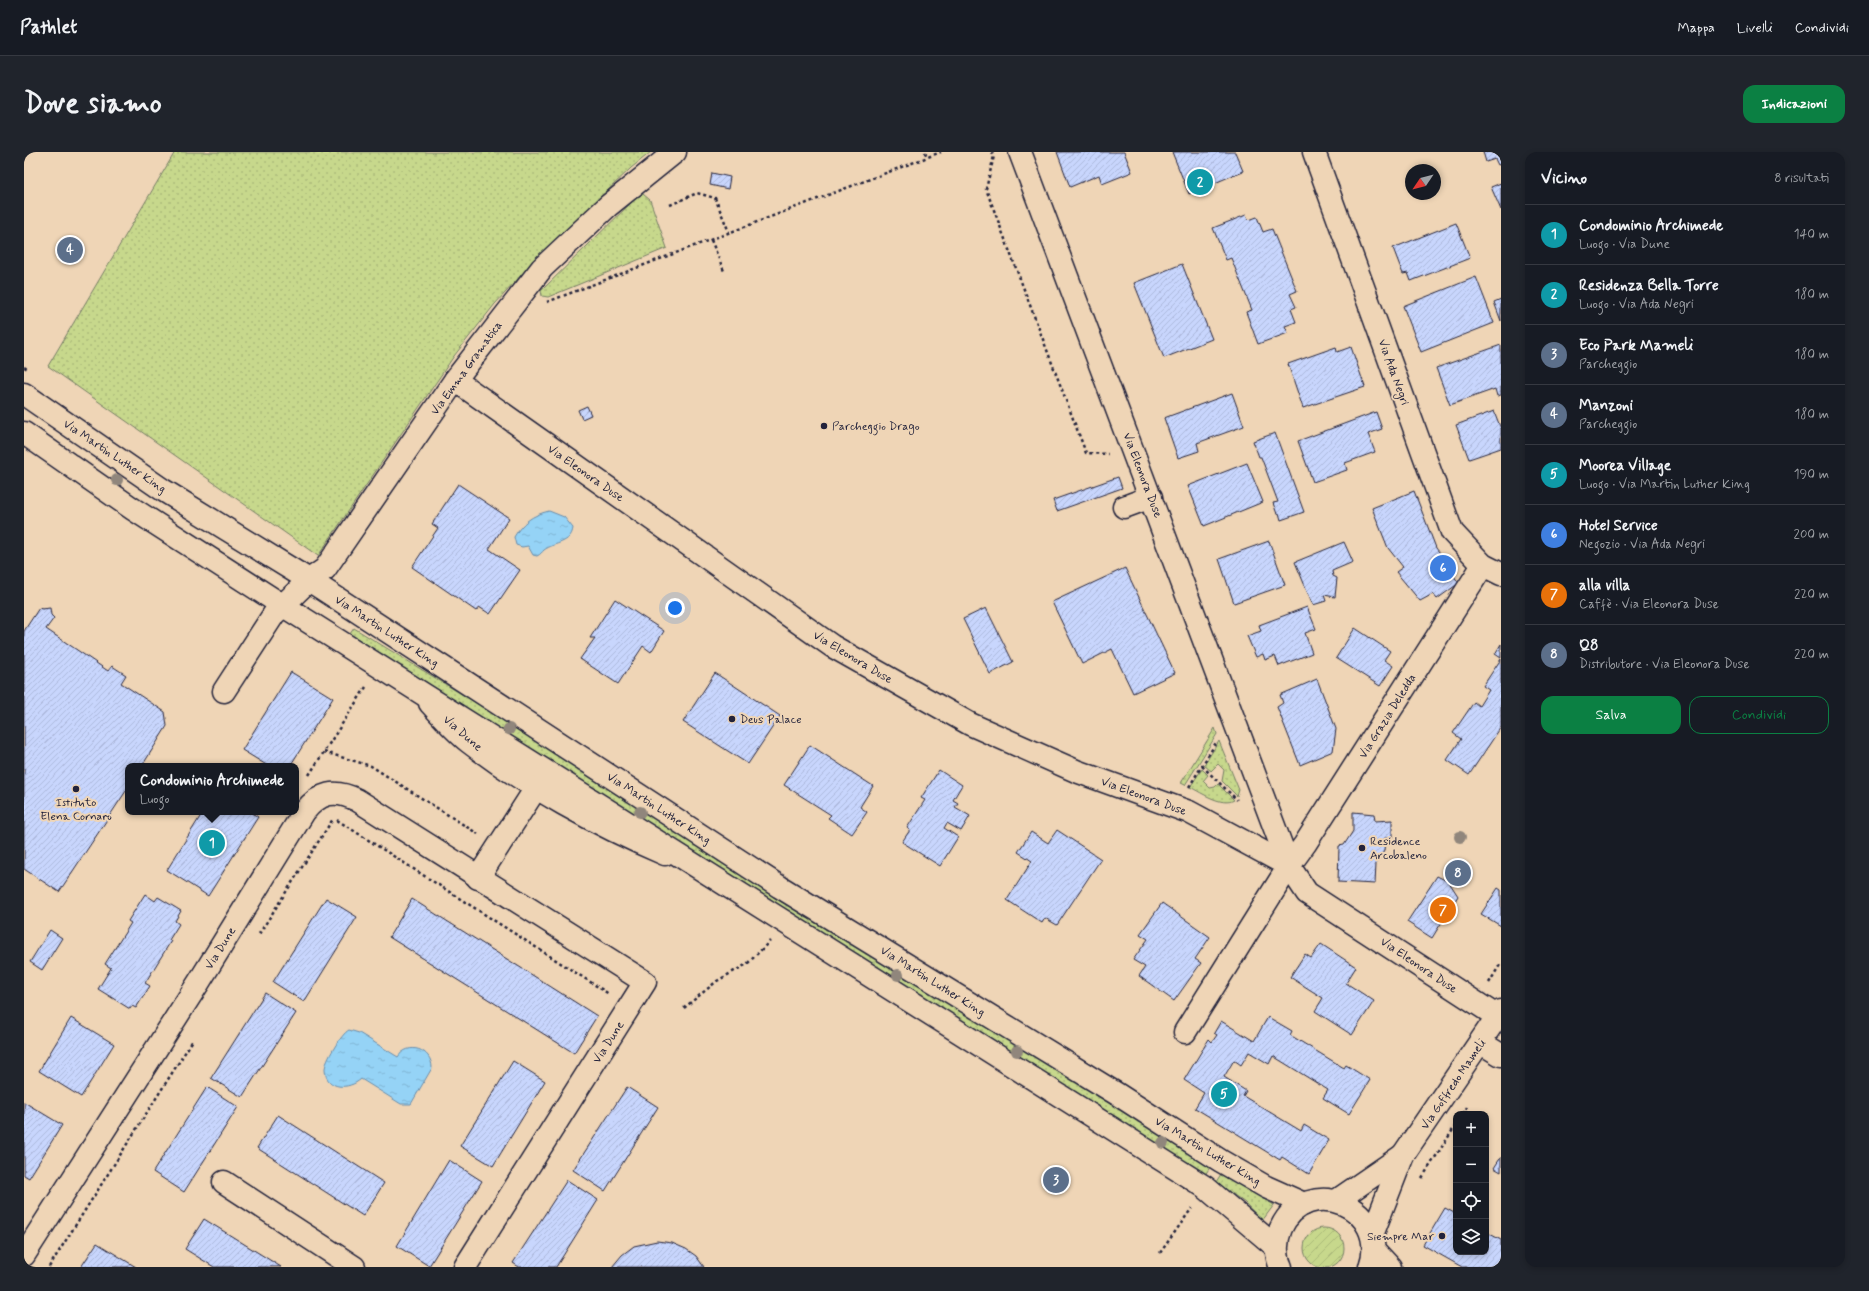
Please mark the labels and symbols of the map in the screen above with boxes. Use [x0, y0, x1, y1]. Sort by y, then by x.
north arrow [1405, 164, 1441, 200]
pin: 2 [1187, 167, 1213, 197]
pin: 4 [57, 235, 83, 265]
street label: Via Emma Gramatica [427, 318, 506, 419]
street label: Via Ada Negri [1374, 337, 1412, 408]
street label: Via Martin Luther King [60, 416, 169, 497]
place label: Parcheggio Drago [832, 419, 920, 436]
marker: Parcheggio Drago [819, 421, 829, 431]
street label: Via Eleonora Duse [1118, 430, 1166, 521]
street label: Via Eleonora Duse [544, 441, 627, 506]
pin: 6 [1430, 553, 1456, 583]
street label: Via Martin Luther King [331, 592, 442, 672]
your location [665, 598, 685, 618]
street label: Via Eleonora Duse [810, 628, 895, 688]
street label: Via Grazia Deledda [1355, 671, 1420, 762]
street label: Via Dune [439, 712, 486, 755]
place label: Deus Palace [740, 712, 802, 728]
marker: Deus Palace [727, 714, 737, 724]
street label: Via Martin Luther King [603, 769, 714, 849]
street label: Via Eleonora Duse [1099, 774, 1189, 820]
marker: Istituto Elena Cornaro [71, 784, 81, 794]
place label: Istituto Elena Cornaro [40, 795, 112, 825]
pin: 1 [199, 828, 225, 858]
place label: Residence Arcobaleno [1370, 834, 1427, 864]
marker: Residence Arcobaleno [1357, 843, 1367, 853]
pin: 8 [1445, 858, 1471, 888]
pin: 7 [1430, 895, 1456, 925]
street label: Via Dune [202, 924, 240, 973]
street label: Via Eleonora Duse [1377, 934, 1461, 998]
street label: Via Martin Luther King [877, 943, 988, 1021]
street label: Via Dune [589, 1018, 628, 1067]
street label: Via Goffredo Mameli [1417, 1036, 1490, 1133]
pin: 5 [1211, 1079, 1237, 1109]
street label: Via Martin Luther King [1151, 1114, 1263, 1190]
pin: 3 [1043, 1165, 1069, 1195]
place label: Siempre Mar [1367, 1229, 1434, 1245]
marker: Siempre Mar [1437, 1231, 1447, 1241]

